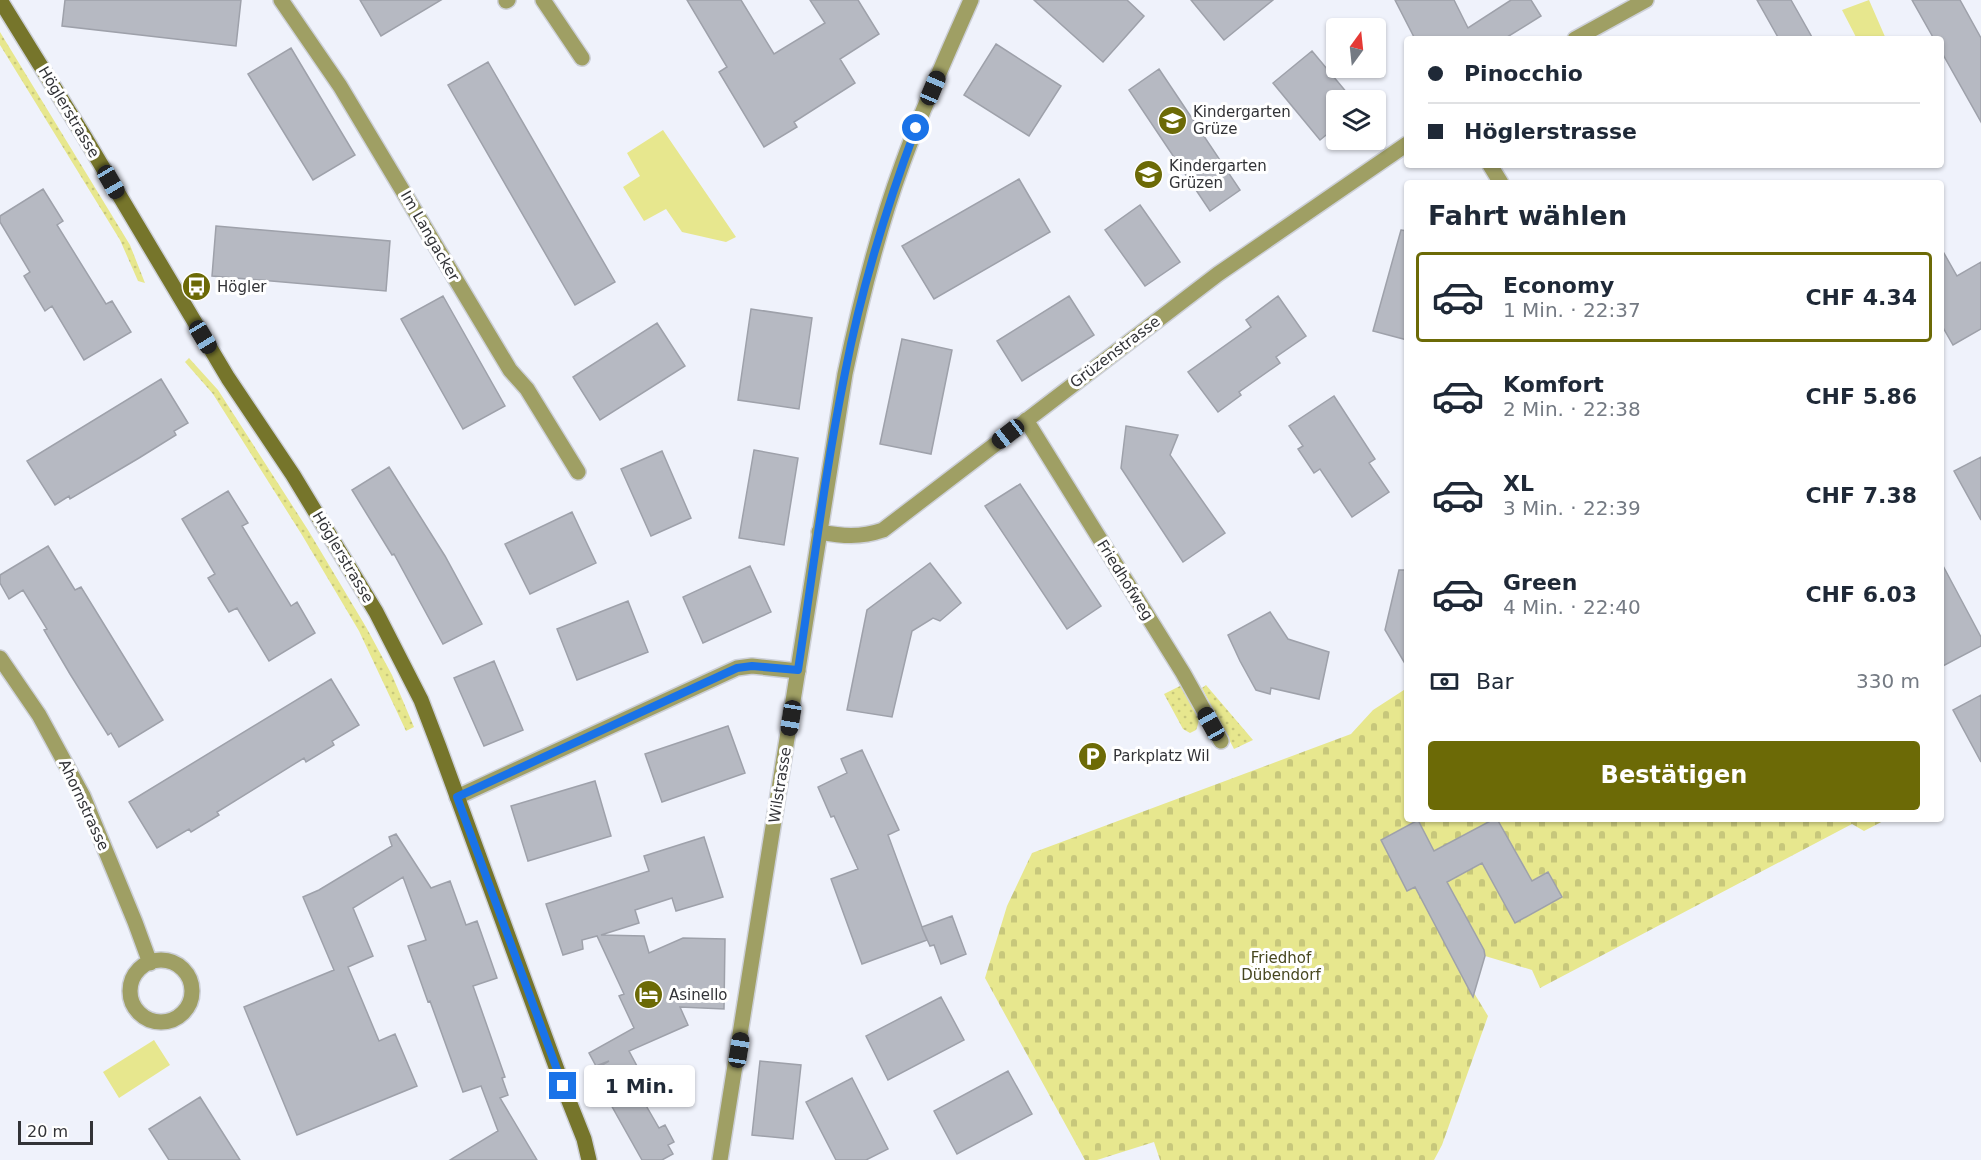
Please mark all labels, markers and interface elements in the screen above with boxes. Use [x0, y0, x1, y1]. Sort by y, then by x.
north arrow [1326, 18, 1386, 78]
map controls [1326, 18, 1386, 150]
text: Pinocchio [1464, 61, 1583, 86]
street label: Höglerstrasse [35, 63, 103, 161]
car [918, 68, 948, 108]
button: layers [1326, 90, 1386, 150]
place label: Kindergarten Grüze [1193, 103, 1291, 138]
school or university icon: Kindergarten Grüze [1156, 105, 1188, 137]
route start [902, 114, 929, 141]
text: Höglerstrasse [1464, 119, 1637, 144]
place label: Kindergarten Grüzen [1169, 157, 1267, 192]
school or university icon: Kindergarten Grüzen [1132, 159, 1164, 191]
car [94, 162, 128, 202]
street label: Im Langacker [397, 188, 464, 285]
text: Fahrt wählen [1428, 200, 1627, 231]
icon: car [1431, 270, 1485, 324]
bus stop icon: Högler [180, 271, 212, 303]
text: Economy [1503, 273, 1614, 298]
place label: Högler [217, 278, 267, 296]
text: CHF 4.34 [1805, 285, 1917, 310]
text: 1 Min. · 22:37 [1503, 298, 1641, 322]
street label: Grüzenstrasse [1067, 312, 1163, 392]
car [186, 317, 220, 357]
icon: car [1431, 369, 1485, 423]
text: Komfort [1503, 372, 1604, 397]
text: CHF 5.86 [1805, 384, 1917, 409]
text: 2 Min. · 22:38 [1503, 397, 1641, 421]
car [988, 416, 1028, 452]
icon: car [1431, 468, 1485, 522]
text: XL [1503, 471, 1534, 496]
text: CHF 7.38 [1805, 483, 1917, 508]
text: 3 Min. · 22:39 [1503, 496, 1641, 520]
street label: Höglerstrasse [309, 508, 377, 606]
street label: Friedhofweg [1093, 536, 1157, 624]
icon: car [1431, 567, 1485, 621]
text: Green [1503, 570, 1577, 595]
text: CHF 6.03 [1805, 582, 1917, 607]
text: 4 Min. · 22:40 [1503, 595, 1641, 619]
icon: cash [1428, 665, 1461, 698]
text: Bar [1476, 669, 1514, 694]
text: 330 m [1856, 669, 1920, 693]
car [779, 699, 803, 737]
car [1194, 704, 1228, 744]
parking icon: Parkplatz Wil [1076, 740, 1108, 772]
button: Bestätigen [1428, 741, 1920, 810]
street label: Wilstrasse [765, 746, 795, 824]
place label: Parkplatz Wil [1113, 747, 1210, 765]
street label: Ahornstrasse [55, 757, 113, 853]
park label: Friedhof Dübendorf [1241, 949, 1321, 984]
hotel icon: Asinello [632, 979, 664, 1011]
place label: Asinello [669, 986, 728, 1004]
car [727, 1031, 751, 1069]
callout: 1 Min. [584, 1065, 695, 1107]
route end [549, 1072, 576, 1099]
text: 1 Min. [605, 1074, 674, 1098]
scale bar [18, 1118, 93, 1146]
text: 20 m [27, 1122, 68, 1141]

